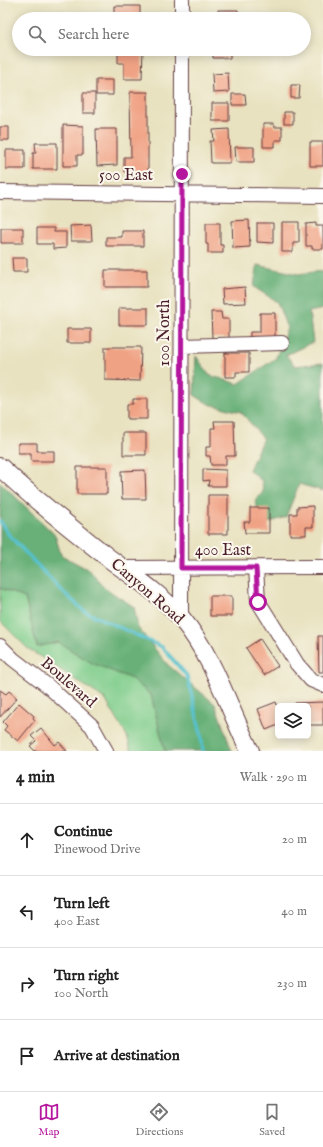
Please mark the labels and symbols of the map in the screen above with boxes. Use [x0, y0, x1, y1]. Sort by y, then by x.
route end [173, 165, 191, 183]
street label: 500 East [99, 166, 154, 186]
street label: 100 North [155, 299, 175, 366]
street label: 400 East [195, 541, 252, 561]
street label: Canyon Road [106, 555, 188, 630]
route start [249, 593, 267, 611]
street label: Boulevard [36, 653, 100, 713]

